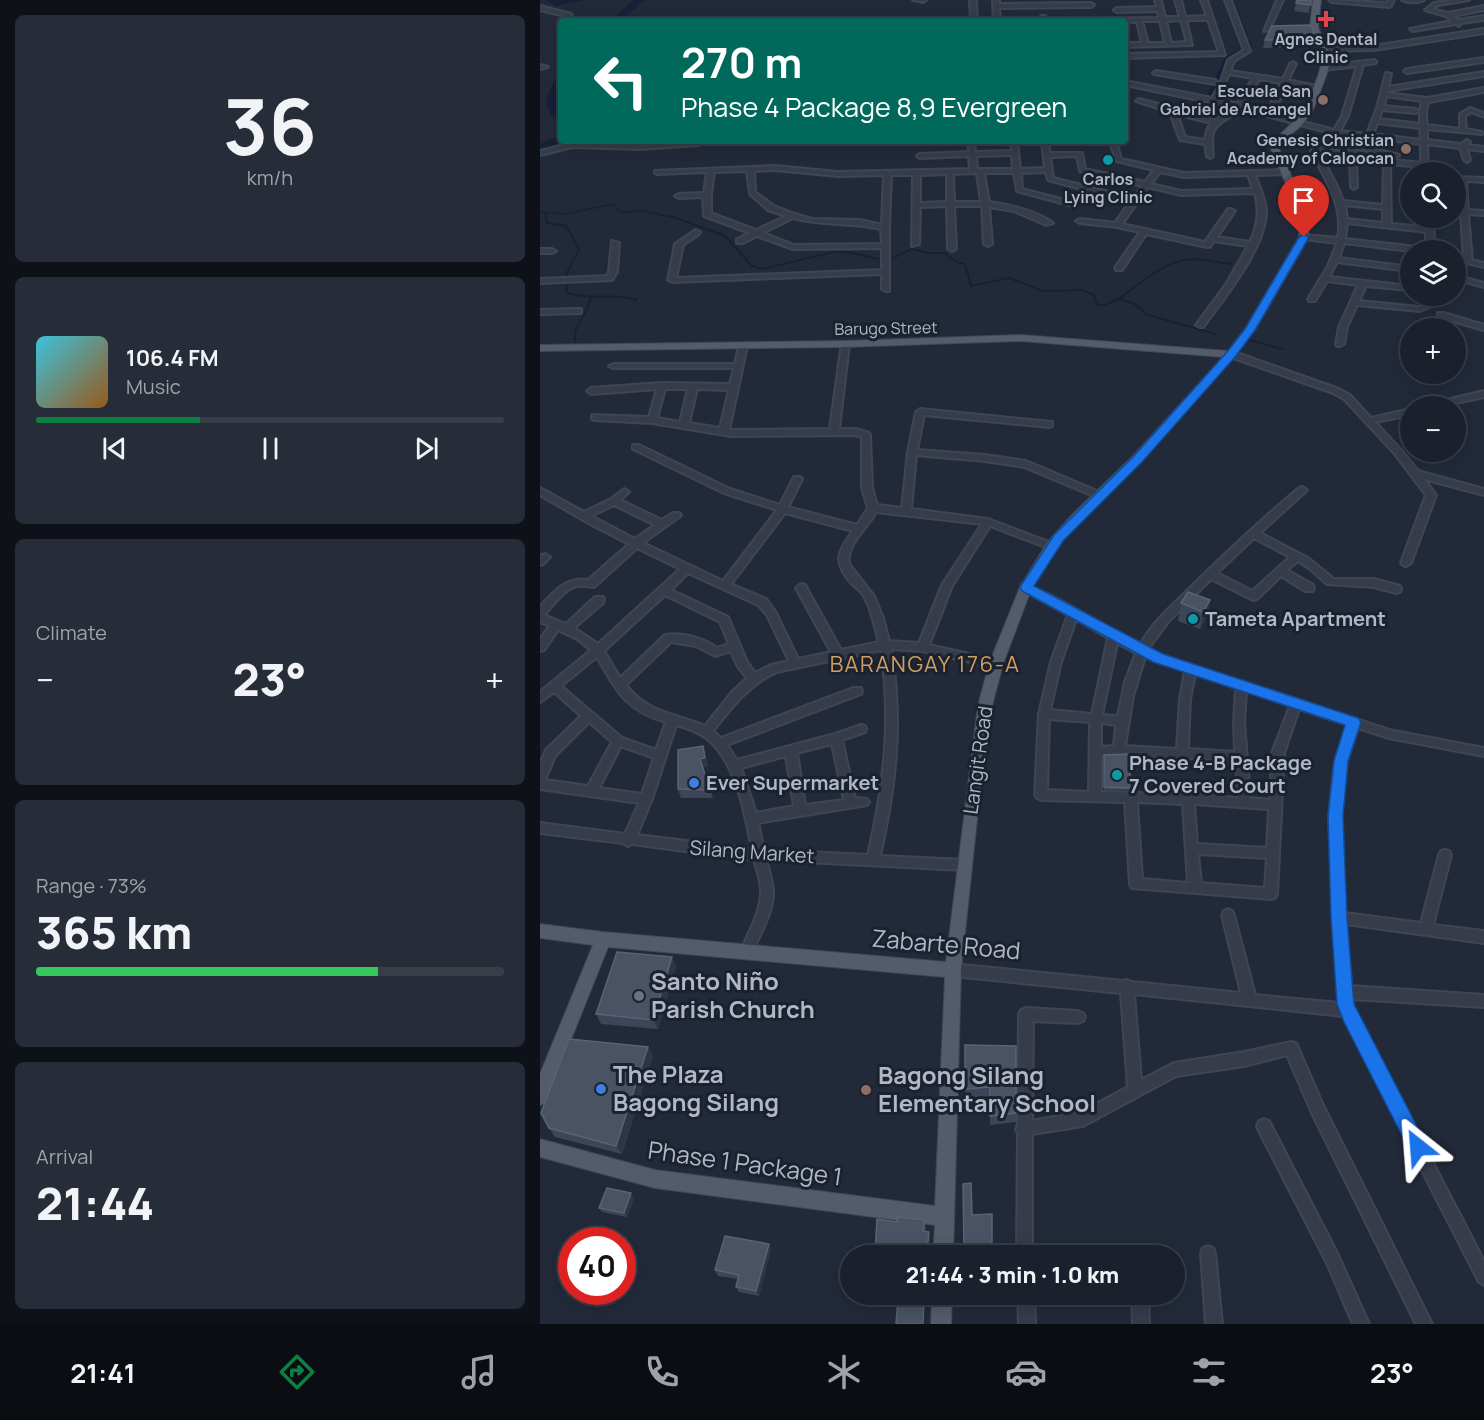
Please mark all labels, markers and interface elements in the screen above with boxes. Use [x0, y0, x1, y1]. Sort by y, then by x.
marker: Agnes Dental Clinic [1317, 10, 1335, 28]
place label: Agnes Dental Clinic [1274, 28, 1378, 68]
text: 270 m [681, 33, 802, 91]
icon: left [582, 42, 660, 120]
text: 36 [223, 72, 317, 178]
place label: Escuela San Gabriel de Arcangel [1160, 80, 1311, 120]
text: Phase 4 Package 8,9 Evergreen [681, 88, 1067, 125]
marker: Escuela San Gabriel de Arcangel [1316, 93, 1330, 107]
place label: Genesis Christian Academy of Caloocan [1227, 129, 1394, 169]
marker: Genesis Christian Academy of Caloocan [1399, 142, 1413, 156]
marker: Carlos Lying Clinic [1101, 153, 1115, 167]
map controls [1400, 162, 1466, 462]
button: search [1400, 162, 1466, 228]
text: km/h [247, 164, 293, 191]
place label: Carlos Lying Clinic [1064, 168, 1152, 208]
pin [1278, 175, 1329, 237]
icon: arrive [1287, 184, 1320, 217]
button: layers [1400, 240, 1466, 306]
street label: Barugo Street [834, 316, 938, 340]
button: + [1400, 318, 1466, 384]
text: 106.4 FM [126, 343, 219, 373]
text: Music [126, 373, 181, 400]
button: − [1400, 396, 1466, 462]
icon: previous [98, 432, 131, 465]
icon: pause [254, 432, 287, 465]
icon: next [410, 432, 443, 465]
place label: Tameta Apartment [1205, 605, 1386, 632]
marker: Tameta Apartment [1186, 612, 1200, 626]
text: Climate [36, 619, 107, 646]
text: 23° [232, 648, 306, 710]
district label: BARANGAY 176-A [830, 649, 1020, 679]
text: − [36, 657, 54, 702]
text: + [485, 657, 504, 702]
street label: Langit Road [957, 704, 998, 816]
place label: Phase 4-B Package 7 Covered Court [1129, 749, 1312, 799]
marker: Phase 4-B Package 7 Covered Court [1110, 768, 1124, 782]
place label: Ever Supermarket [706, 769, 879, 796]
marker: Ever Supermarket [687, 776, 701, 790]
street label: Silang Market [689, 834, 815, 869]
text: Range · 73% [36, 872, 147, 899]
text: 365 km [36, 901, 192, 963]
street label: Zabarte Road [870, 921, 1022, 966]
place label: Santo Niño Parish Church [651, 964, 815, 1025]
marker: Santo Niño Parish Church [632, 989, 646, 1003]
place label: The Plaza Bagong Silang [613, 1057, 779, 1118]
place label: Bagong Silang Elementary School [878, 1058, 1096, 1119]
marker: The Plaza Bagong Silang [594, 1082, 608, 1096]
marker: Bagong Silang Elementary School [859, 1083, 873, 1097]
position arrow [1386, 1115, 1450, 1179]
street label: Phase 1 Package 1 [646, 1133, 844, 1192]
text: Arrival [36, 1143, 93, 1170]
text: 21:44 [36, 1172, 154, 1234]
speed limit sign: 40 [558, 1227, 636, 1305]
text: 21:44 · 3 min · 1.0 km [906, 1260, 1119, 1290]
icon: directions [276, 1351, 318, 1393]
icon: music [458, 1351, 500, 1393]
icon: phone [641, 1351, 683, 1393]
icon: climate [823, 1351, 865, 1393]
icon: car [1005, 1351, 1047, 1393]
icon: filters [1188, 1351, 1230, 1393]
text: 21:41 [70, 1354, 136, 1391]
text: 23° [1370, 1354, 1414, 1391]

